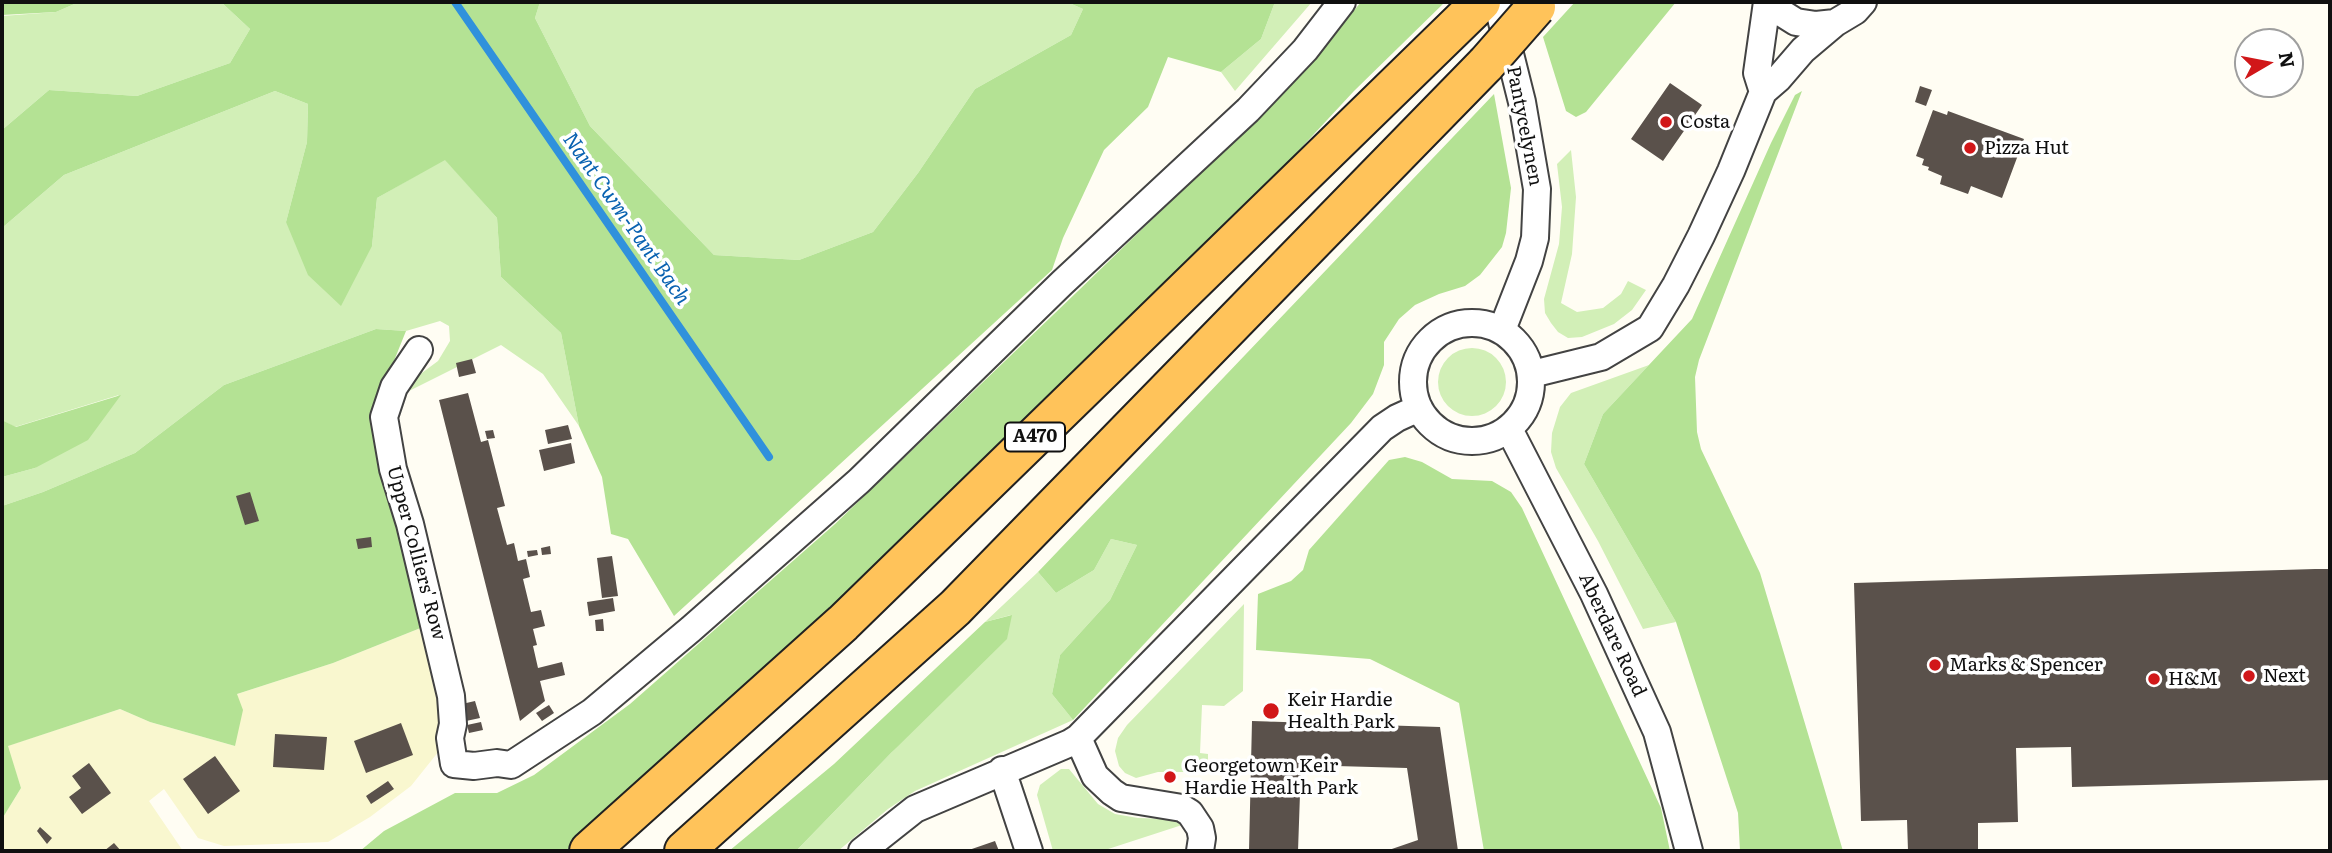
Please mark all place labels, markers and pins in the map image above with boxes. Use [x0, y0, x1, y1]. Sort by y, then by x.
place label: Costa [1680, 111, 1730, 133]
marker: Costa [1658, 114, 1674, 130]
place label: Pizza Hut [1984, 137, 2069, 159]
marker: Pizza Hut [1962, 140, 1978, 156]
place label: Marks & Spencer [1949, 654, 2103, 676]
marker: Marks & Spencer [1927, 657, 1943, 673]
place label: Next [2263, 665, 2306, 687]
place label: H&M [2168, 668, 2218, 690]
marker: Next [2241, 668, 2257, 684]
marker: H&M [2146, 671, 2162, 687]
place label: Keir Hardie Health Park [1287, 689, 1395, 733]
marker: Keir Hardie Health Park [1261, 701, 1281, 721]
place label: Georgetown Keir Hardie Health Park [1184, 755, 1358, 799]
marker: Georgetown Keir Hardie Health Park [1162, 769, 1178, 785]

